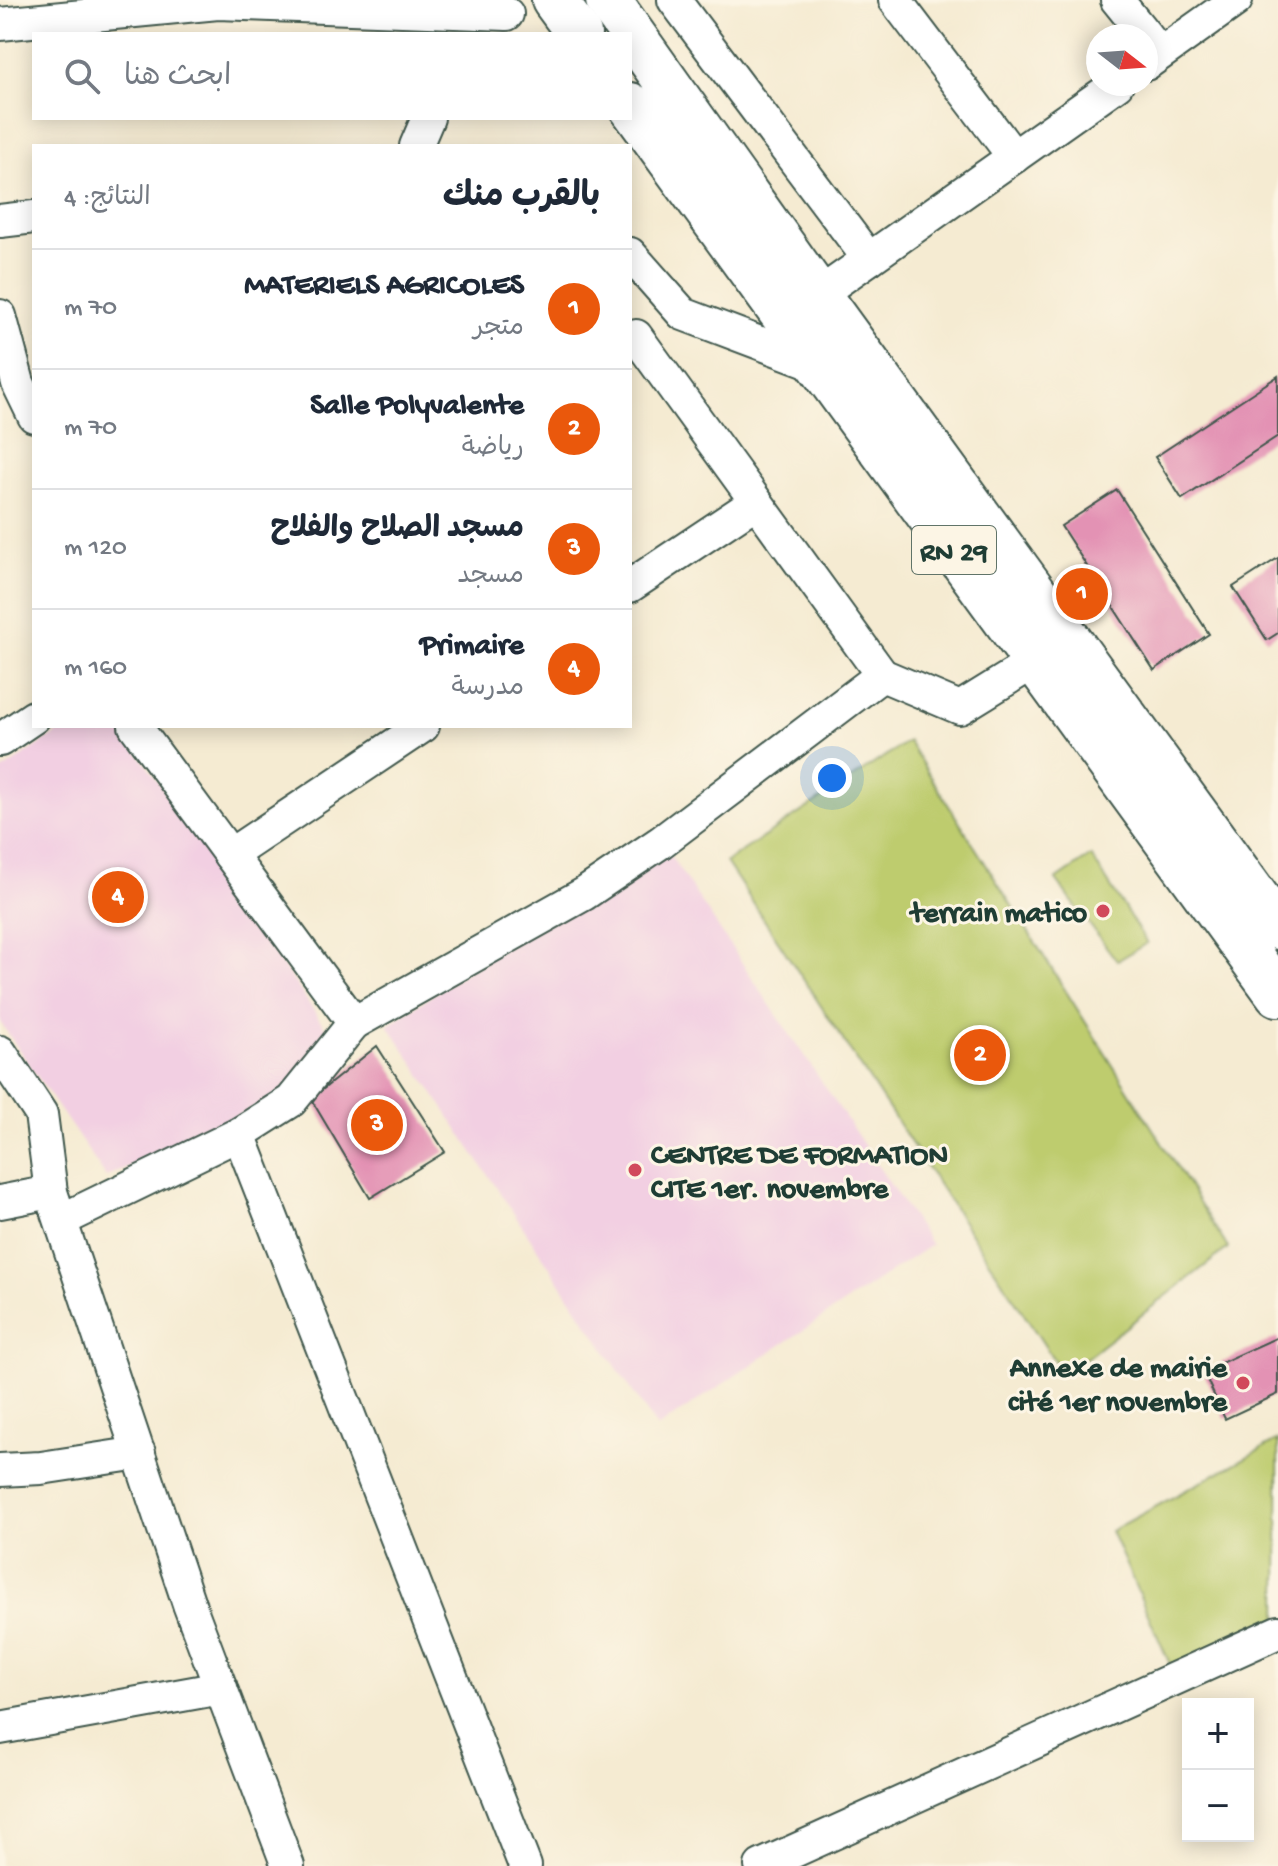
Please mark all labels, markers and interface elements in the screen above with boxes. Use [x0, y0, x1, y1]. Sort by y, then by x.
north arrow [1086, 24, 1158, 96]
search box [32, 32, 632, 120]
icon: search [60, 54, 104, 98]
text: ابحث هنا [124, 61, 231, 96]
text: بالقرب منك [443, 179, 600, 219]
text: النتائج: 4 [64, 184, 151, 215]
text: MATERIELS AGRICOLES [244, 270, 524, 305]
text: 70 m [64, 294, 117, 325]
text: 1 [569, 294, 579, 325]
text: متجر [473, 314, 524, 345]
text: Salle Polyvalente [310, 390, 524, 425]
text: 70 m [64, 414, 117, 445]
text: 2 [568, 414, 580, 445]
text: رياضة [462, 434, 524, 465]
text: مسجد الصلاح والفلاح [270, 513, 524, 548]
road number: RN 29 [912, 526, 996, 574]
text: 120 m [64, 534, 127, 565]
text: 3 [567, 534, 581, 565]
text: مسجد [457, 562, 524, 593]
pin: 1 [1056, 564, 1108, 624]
text: Primaire [420, 630, 524, 665]
text: 160 m [64, 654, 127, 685]
text: 4 [568, 654, 580, 685]
text: مدرسة [452, 674, 524, 705]
your location [812, 758, 852, 798]
pin: 4 [92, 867, 144, 927]
place label: terrain matico [908, 898, 1087, 933]
marker: terrain matico [1094, 902, 1112, 920]
pin: 2 [954, 1025, 1006, 1085]
pin: 3 [351, 1095, 403, 1155]
place label: CENTRE DE FORMATION CITE 1er. novembre [651, 1140, 948, 1209]
marker: CENTRE DE FORMATION CITE 1er. novembre [626, 1161, 644, 1179]
place label: Annexe de mairie cité 1er novembre [1008, 1353, 1229, 1422]
marker: Annexe de mairie cité 1er novembre [1234, 1374, 1252, 1392]
map controls [1182, 1698, 1254, 1842]
button: + [1182, 1698, 1254, 1770]
button: − [1182, 1770, 1254, 1842]

